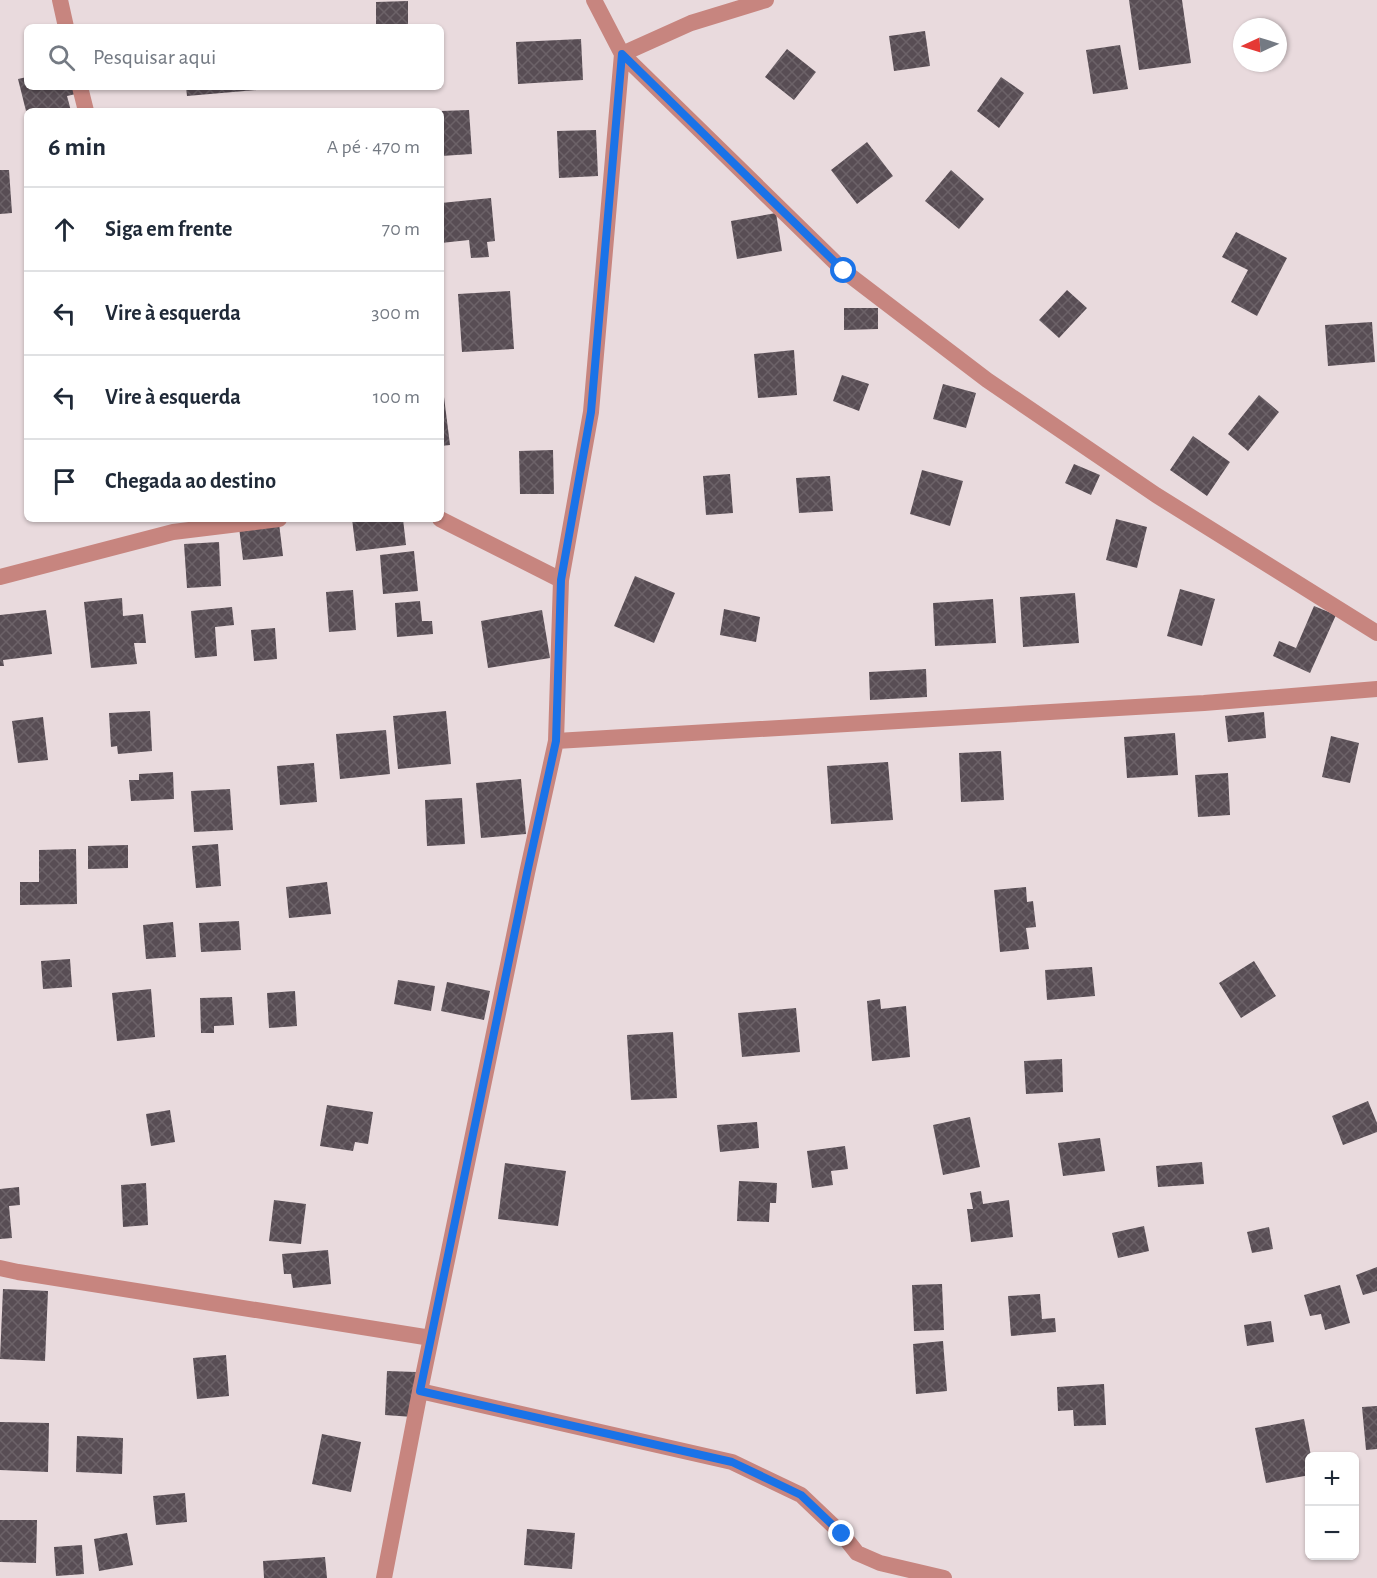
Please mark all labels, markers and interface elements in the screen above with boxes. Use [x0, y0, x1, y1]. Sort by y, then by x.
north arrow [1233, 18, 1287, 72]
search box [24, 24, 444, 90]
icon: search [45, 41, 78, 74]
text: Pesquisar aqui [93, 46, 216, 68]
text: 6 min [48, 134, 106, 160]
text: A pé · 470 m [327, 137, 420, 157]
icon: ahead [48, 213, 81, 246]
text: Siga em frente [105, 218, 232, 240]
text: 70 m [382, 219, 420, 239]
route start [830, 257, 856, 283]
icon: left [48, 297, 81, 330]
text: Vire à esquerda [105, 302, 241, 324]
text: 300 m [371, 303, 420, 323]
icon: left [48, 381, 81, 414]
text: Vire à esquerda [105, 386, 241, 408]
text: 100 m [373, 387, 420, 407]
icon: arrive [48, 465, 81, 498]
text: Chegada ao destino [105, 470, 276, 492]
map controls [1305, 1452, 1359, 1560]
button: + [1305, 1452, 1359, 1506]
button: − [1305, 1506, 1359, 1560]
route end [828, 1520, 854, 1546]

